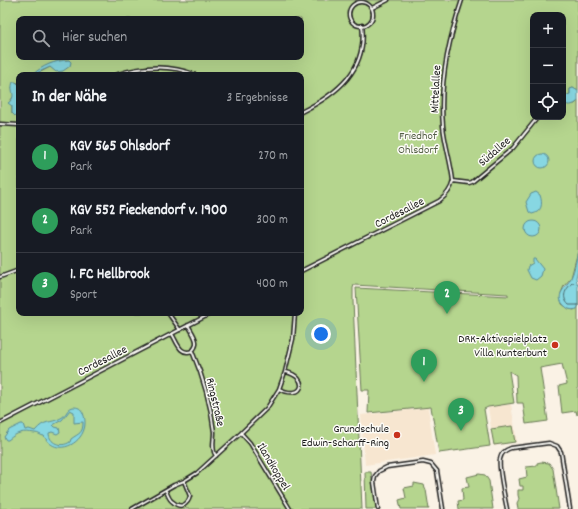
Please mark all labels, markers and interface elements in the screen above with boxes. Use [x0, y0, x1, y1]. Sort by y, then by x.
map controls [530, 12, 566, 120]
button: + [530, 12, 566, 48]
search box [16, 16, 304, 60]
icon: search [30, 27, 52, 49]
text: Hier suchen [62, 27, 127, 49]
button: − [530, 48, 566, 84]
street label: Mittelallee [427, 65, 446, 114]
button: locate [530, 84, 566, 120]
text: In der Nähe [32, 86, 107, 110]
text: 3 Ergebnisse [226, 89, 288, 108]
park label: Friedhof Ohlsdorf [398, 128, 439, 159]
street label: Südallee [475, 133, 515, 171]
text: KGV 565 Ohlsdorf [70, 136, 170, 158]
text: 1 [44, 147, 46, 166]
text: 270 m [258, 147, 288, 166]
text: Park [70, 158, 92, 177]
street label: Cordesallee [372, 194, 427, 233]
text: KGV 552 Fieckendorf v. 1900 [70, 200, 227, 222]
text: 2 [42, 211, 48, 230]
text: 300 m [256, 211, 288, 230]
text: Park [70, 222, 92, 241]
text: 1. FC Hellbrook [70, 264, 150, 286]
text: 3 [42, 275, 48, 294]
text: 400 m [257, 275, 288, 294]
pin: 2 [434, 281, 460, 314]
text: Sport [70, 286, 97, 305]
your location [311, 324, 331, 344]
place label: DRK-Aktivspielplatz Villa Kunterbunt [458, 331, 548, 362]
marker: DRK-Aktivspielplatz Villa Kunterbunt [550, 340, 560, 350]
street label: Cordesallee [75, 342, 130, 381]
pin: 1 [411, 349, 437, 382]
street label: Ringstraße [201, 376, 228, 428]
pin: 3 [448, 398, 474, 431]
place label: Grundschule Edwin-Scharff-Ring [302, 421, 389, 452]
marker: Grundschule Edwin-Scharff-Ring [392, 430, 402, 440]
street label: Ilandkoppel [252, 440, 294, 494]

